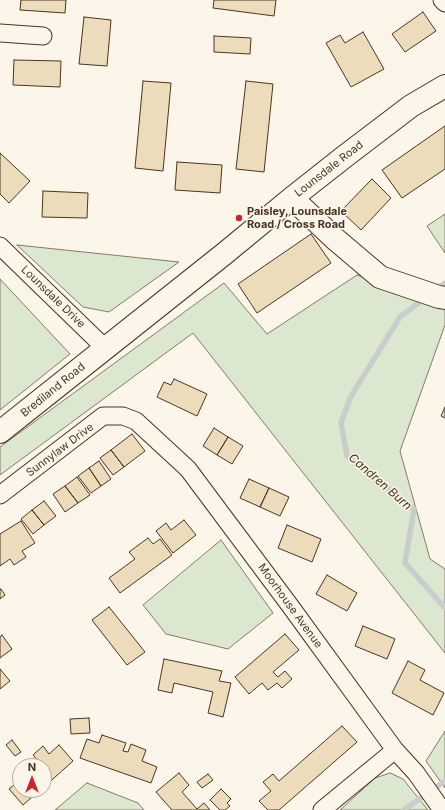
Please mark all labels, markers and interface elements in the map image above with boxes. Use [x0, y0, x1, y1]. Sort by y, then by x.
street label: Lounsdale Road [292, 138, 366, 200]
place label: Paisley, Lounsdale Road / Cross Road [247, 205, 347, 231]
marker: Paisley, Lounsdale Road / Cross Road [234, 213, 244, 223]
street label: Lounsdale Drive [18, 263, 88, 331]
street label: Brediland Road [18, 360, 88, 420]
street label: Sunnylaw Drive [24, 420, 96, 480]
water label: Candren Burn [345, 451, 415, 513]
street label: Moorhouse Avenue [255, 561, 325, 651]
north arrow [12, 758, 52, 798]
text: N [28, 760, 36, 774]

